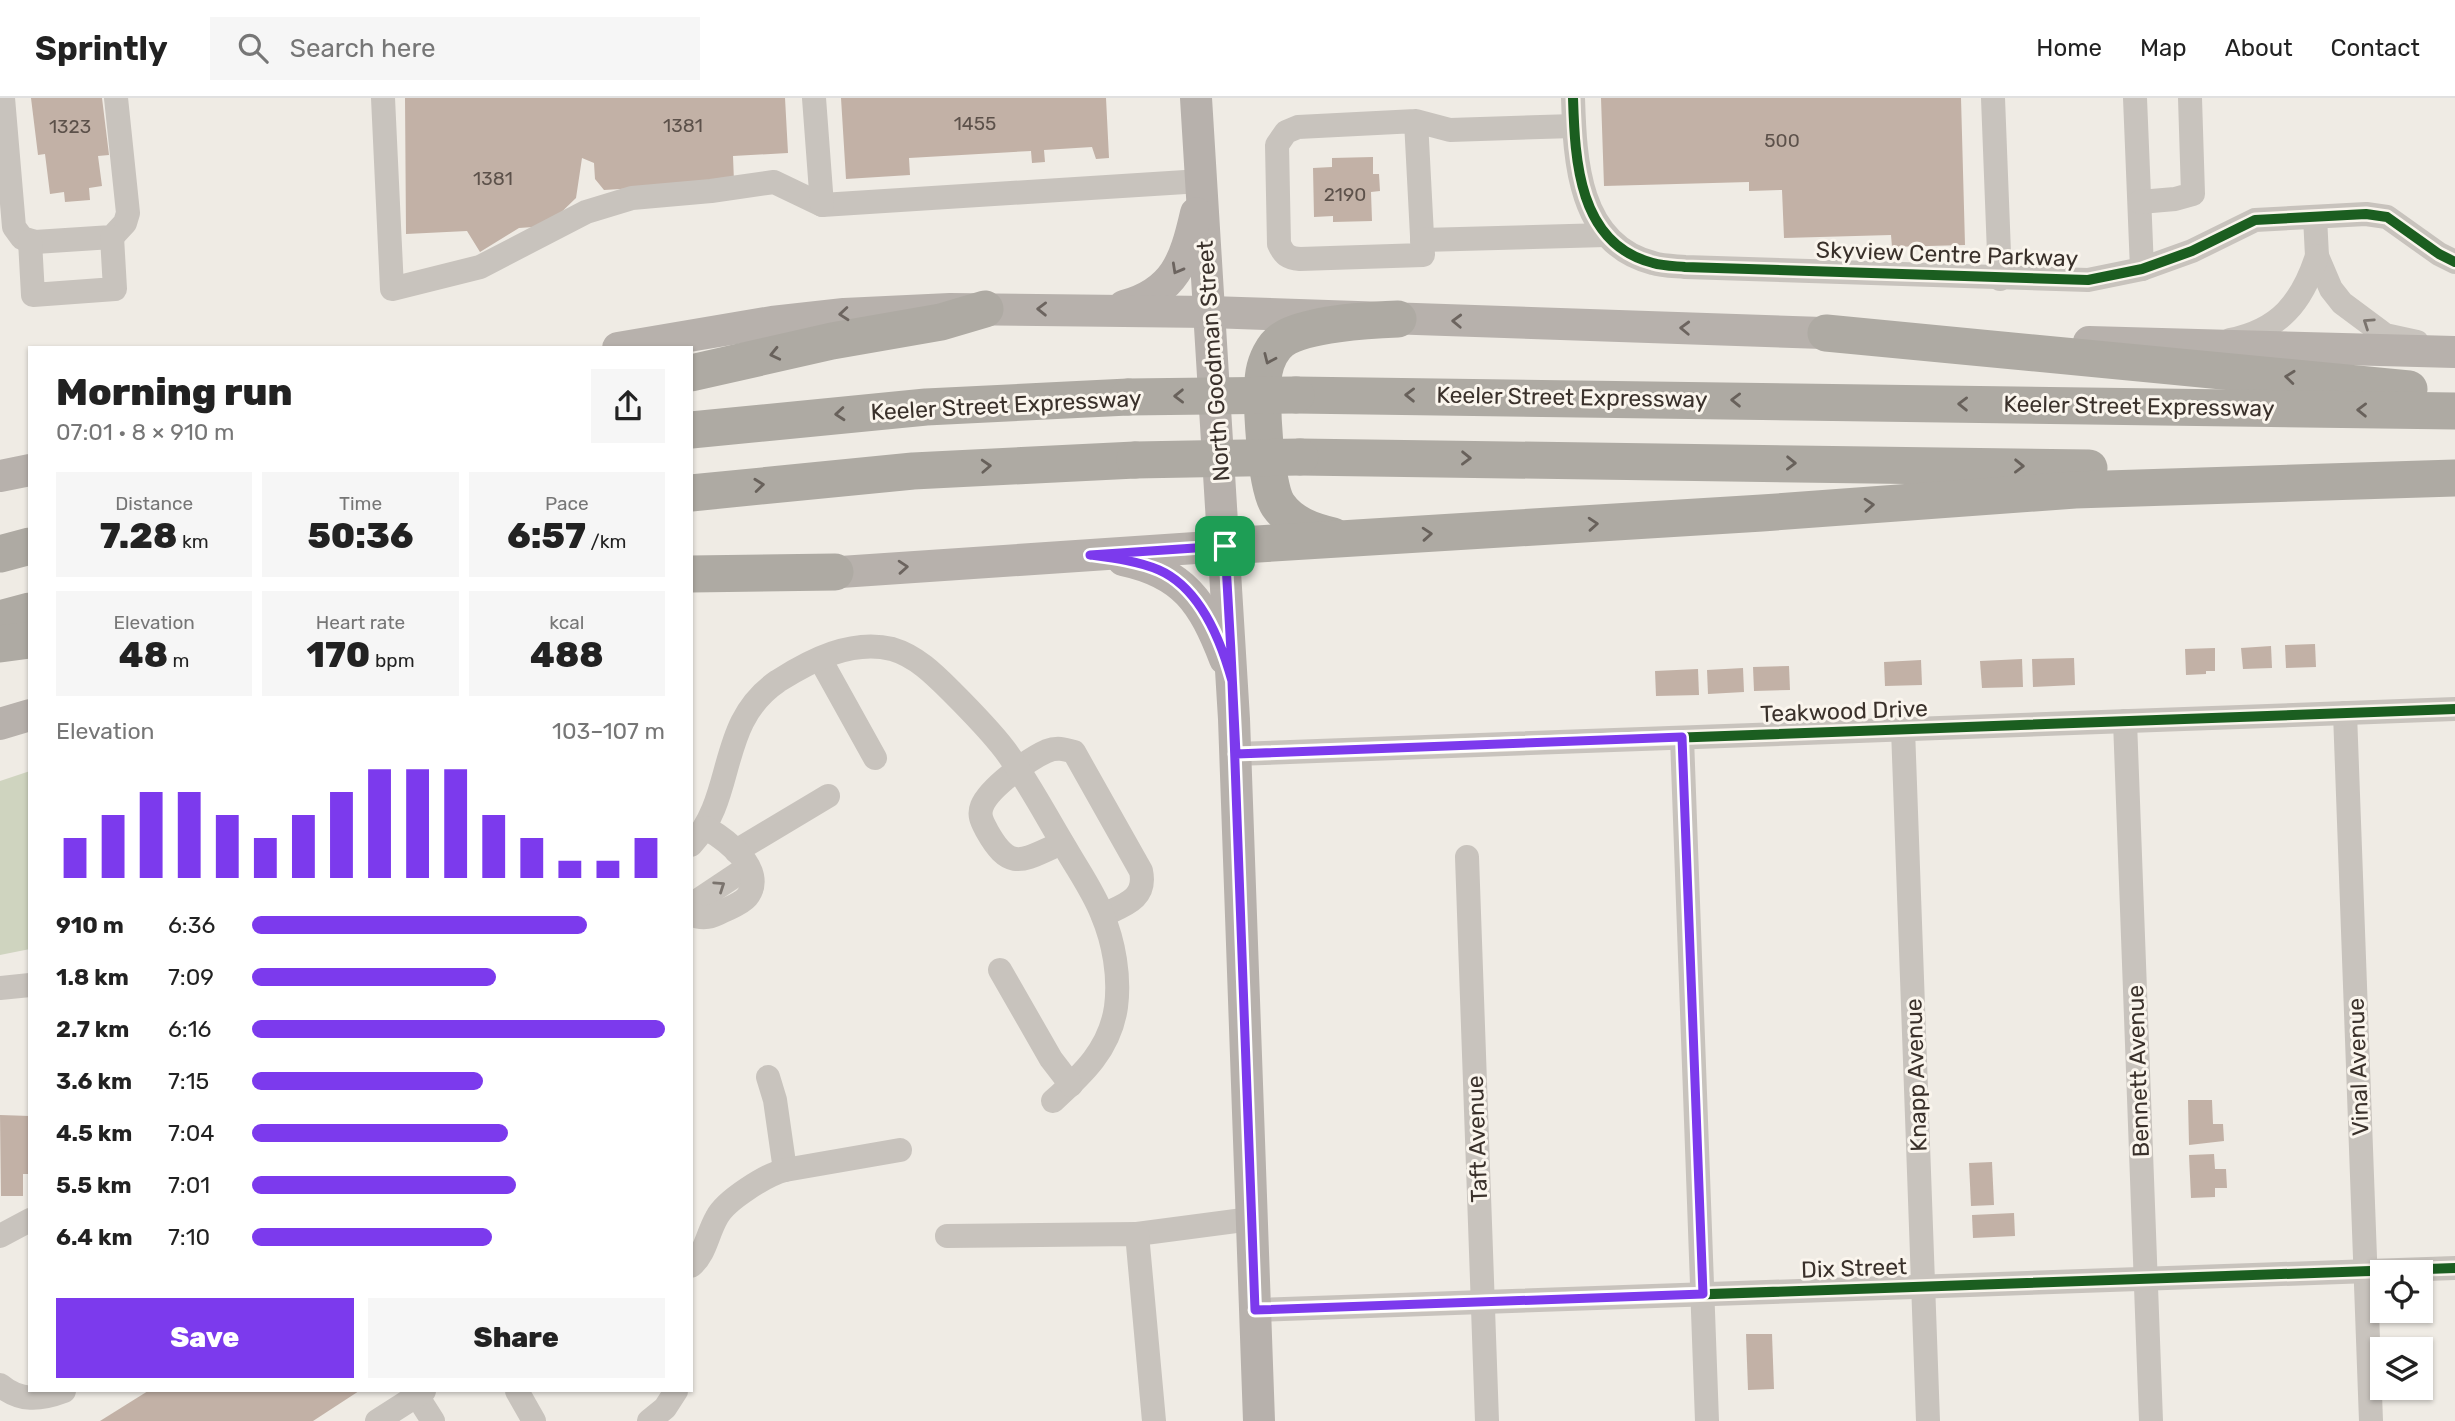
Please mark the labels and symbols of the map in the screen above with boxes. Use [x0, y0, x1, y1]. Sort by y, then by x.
house number: 1455 [954, 112, 996, 135]
house number: 1381 [663, 114, 703, 137]
house number: 1323 [49, 115, 91, 138]
house number: 500 [1764, 129, 1800, 152]
house number: 1381 [473, 167, 513, 190]
house number: 2190 [1324, 183, 1366, 206]
street label: Skyview Centre Parkway [1815, 235, 2079, 273]
street label: North Goodman Street [1191, 240, 1235, 482]
one-way arrow [1171, 262, 1185, 275]
one-way arrow [1036, 301, 1047, 317]
one-way arrow [838, 306, 849, 321]
one-way arrow [1451, 313, 1462, 328]
one-way arrow [2363, 319, 2376, 331]
one-way arrow [1679, 321, 1690, 336]
one-way arrow [769, 345, 781, 360]
one-way arrow [1263, 352, 1277, 364]
one-way arrow [2284, 370, 2295, 385]
street label: Keeler Street Expressway [1436, 381, 1708, 413]
street label: Keeler Street Expressway [870, 384, 1142, 426]
one-way arrow [1405, 387, 1415, 403]
one-way arrow [1173, 389, 1184, 404]
street label: Keeler Street Expressway [2003, 390, 2275, 422]
one-way arrow [1730, 392, 1741, 408]
one-way arrow [1958, 396, 1969, 411]
one-way arrow [2357, 402, 2367, 418]
one-way arrow [834, 406, 845, 421]
one-way arrow [1461, 450, 1472, 465]
one-way arrow [1787, 455, 1797, 471]
one-way arrow [981, 459, 992, 474]
one-way arrow [2014, 459, 2025, 474]
one-way arrow [753, 478, 765, 493]
one-way arrow [1864, 498, 1875, 513]
pin [1195, 516, 1255, 576]
one-way arrow [1588, 516, 1599, 531]
one-way arrow [1422, 527, 1433, 542]
one-way arrow [898, 560, 909, 575]
street label: Teakwood Drive [1760, 694, 1928, 728]
one-way arrow [712, 881, 725, 894]
street label: Bennett Avenue [2121, 984, 2155, 1158]
street label: Vinal Avenue [2342, 997, 2374, 1137]
street label: Knapp Avenue [1899, 998, 1933, 1152]
street label: Taft Avenue [1461, 1075, 1493, 1203]
street label: Dix Street [1801, 1252, 1907, 1284]

